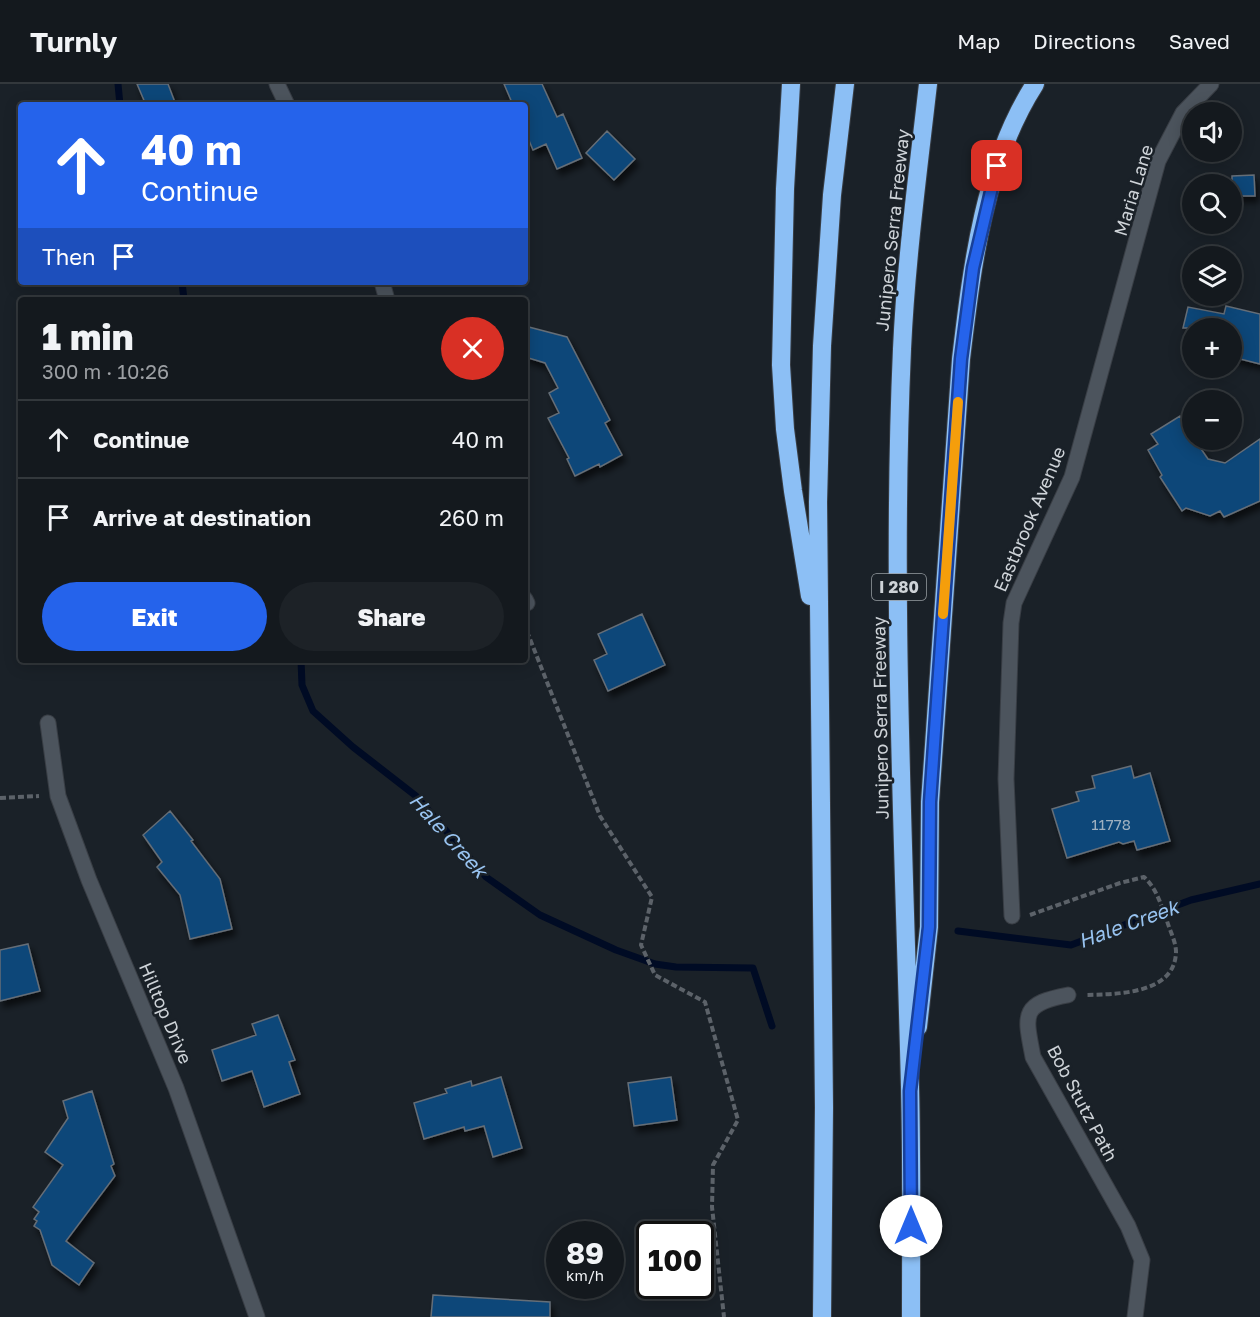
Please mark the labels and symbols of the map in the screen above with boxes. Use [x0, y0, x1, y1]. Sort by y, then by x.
street label: Junipero Serra Freeway [870, 128, 914, 332]
pin [971, 140, 1022, 191]
street label: Maria Lane [1109, 142, 1157, 238]
street label: Eastbrook Avenue [989, 443, 1069, 595]
road number: I 280 [872, 574, 926, 600]
street label: Junipero Serra Freeway [867, 616, 893, 820]
water label: Hale Creek [405, 788, 495, 884]
house number: 11778 [1091, 815, 1131, 833]
water label: Hale Creek [1075, 893, 1184, 952]
street label: Hilltop Drive [135, 959, 197, 1067]
street label: Bob Stutz Path [1043, 1041, 1123, 1165]
position arrow [879, 1194, 943, 1258]
speed limit sign: 100 [636, 1221, 714, 1299]

